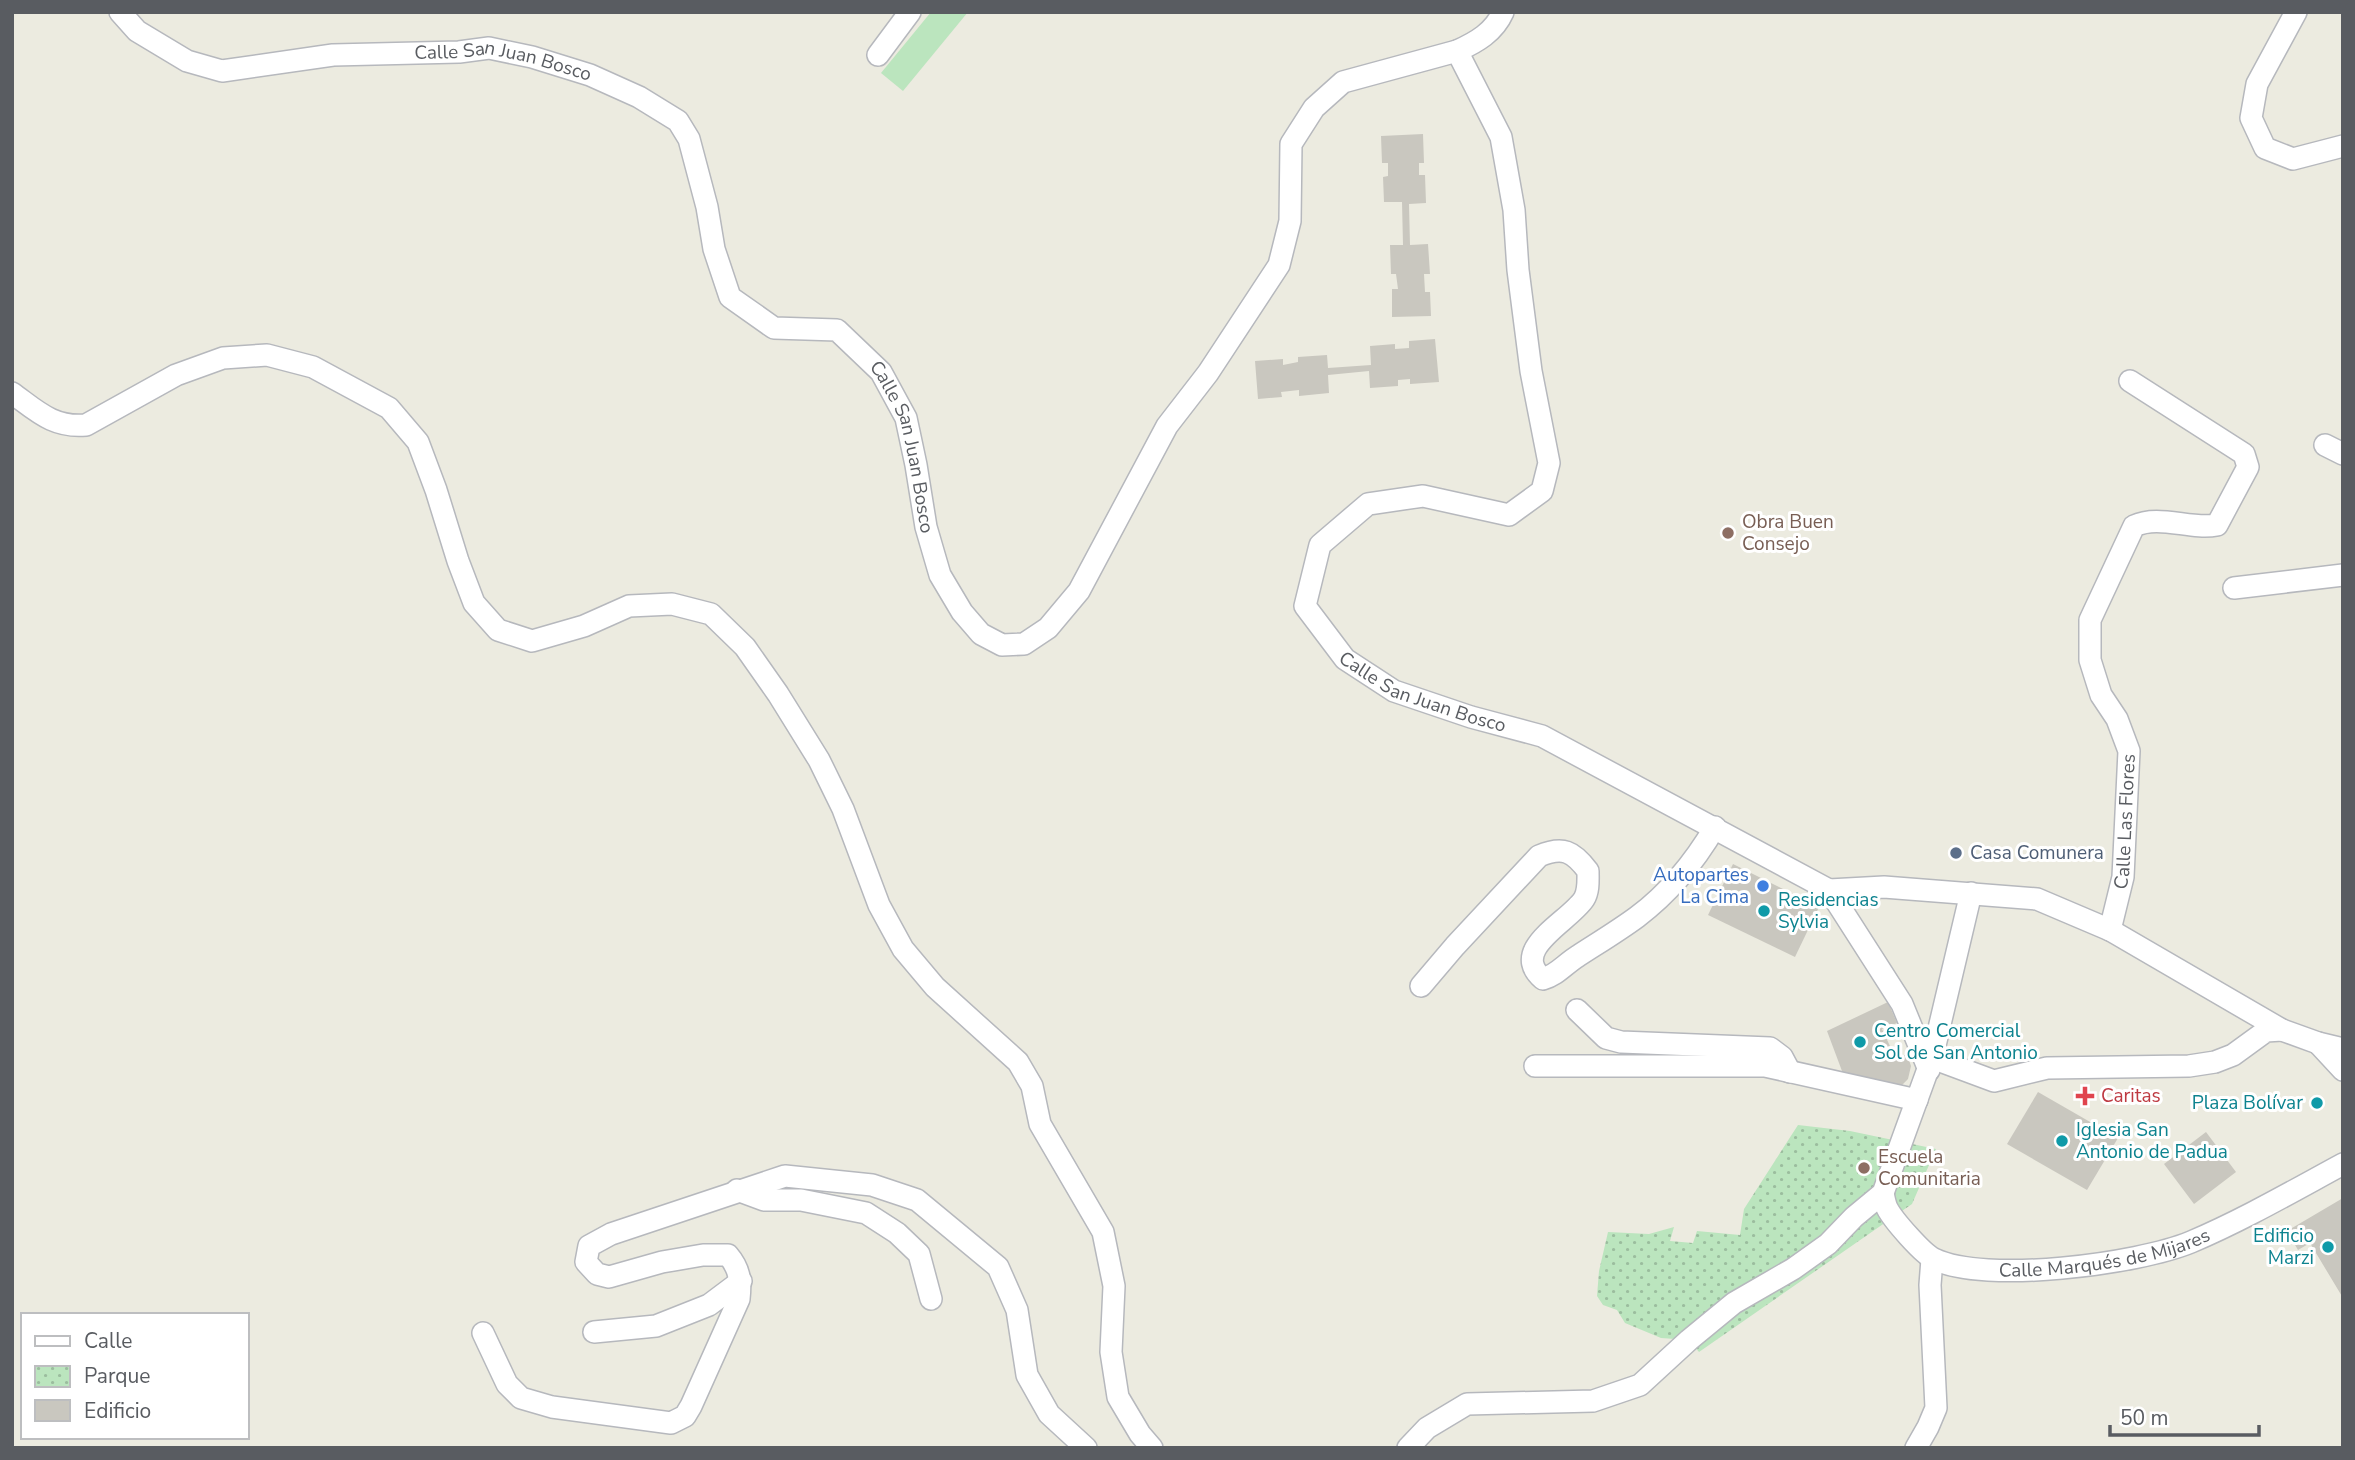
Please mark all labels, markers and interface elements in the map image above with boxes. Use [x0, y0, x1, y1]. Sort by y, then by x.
street label: Calle San Juan Bosco [414, 34, 595, 88]
street label: Calle San Juan Bosco [864, 355, 940, 536]
place label: Obra Buen Consejo [1742, 509, 1834, 557]
marker: Obra Buen Consejo [1720, 525, 1736, 541]
street label: Calle San Juan Bosco [1334, 645, 1509, 739]
street label: Calle Las Flores [2107, 753, 2142, 892]
place label: Casa Comunera [1970, 840, 2104, 866]
marker: Casa Comunera [1948, 845, 1964, 861]
place label: Autopartes La Cima [1653, 862, 1749, 910]
marker: Autopartes La Cima [1755, 878, 1771, 894]
place label: Residencias Sylvia [1778, 887, 1879, 935]
marker: Residencias Sylvia [1756, 903, 1772, 919]
place label: Centro Comercial Sol de San Antonio [1874, 1018, 2038, 1066]
marker: Centro Comercial Sol de San Antonio [1852, 1034, 1868, 1050]
place label: Caritas [2101, 1083, 2161, 1109]
marker: Caritas [2075, 1086, 2095, 1106]
place label: Plaza Bolívar [2192, 1090, 2303, 1116]
marker: Plaza Bolívar [2309, 1095, 2325, 1111]
place label: Iglesia San Antonio de Padua [2076, 1117, 2228, 1165]
marker: Iglesia San Antonio de Padua [2054, 1133, 2070, 1149]
place label: Escuela Comunitaria [1878, 1144, 1981, 1192]
marker: Escuela Comunitaria [1856, 1160, 1872, 1176]
street label: Calle Marqués de Mijares [1999, 1222, 2214, 1284]
place label: Edificio Marzi [2253, 1223, 2314, 1271]
marker: Edificio Marzi [2320, 1239, 2336, 1255]
legend [21, 1313, 248, 1439]
text: Calle [84, 1327, 132, 1355]
text: Parque [84, 1362, 151, 1390]
scale bar [2110, 1394, 2259, 1438]
text: Edificio [84, 1397, 151, 1425]
text: 50 m [2120, 1404, 2169, 1432]

